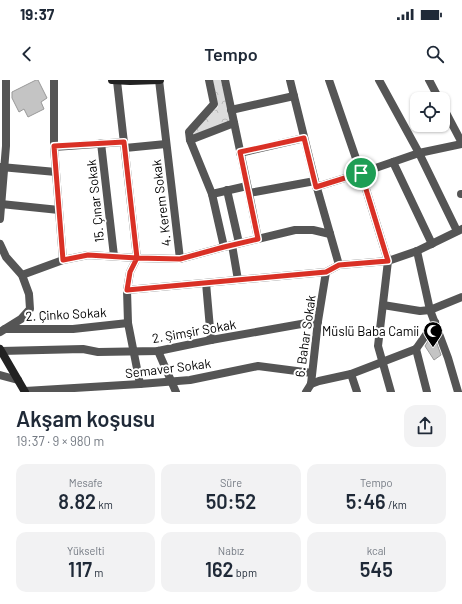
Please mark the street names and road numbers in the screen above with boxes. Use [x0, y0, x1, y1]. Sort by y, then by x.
street label: 15. Çınar Sokak [83, 158, 107, 243]
street label: 4. Kerem Sokak [148, 158, 174, 247]
street label: 6. Bahar Sokak [291, 293, 319, 378]
street label: 2. Çinko Sokak [25, 304, 107, 324]
street label: 2. Şimşir Sokak [151, 316, 238, 346]
street label: Semaver Sokak [124, 355, 212, 381]

